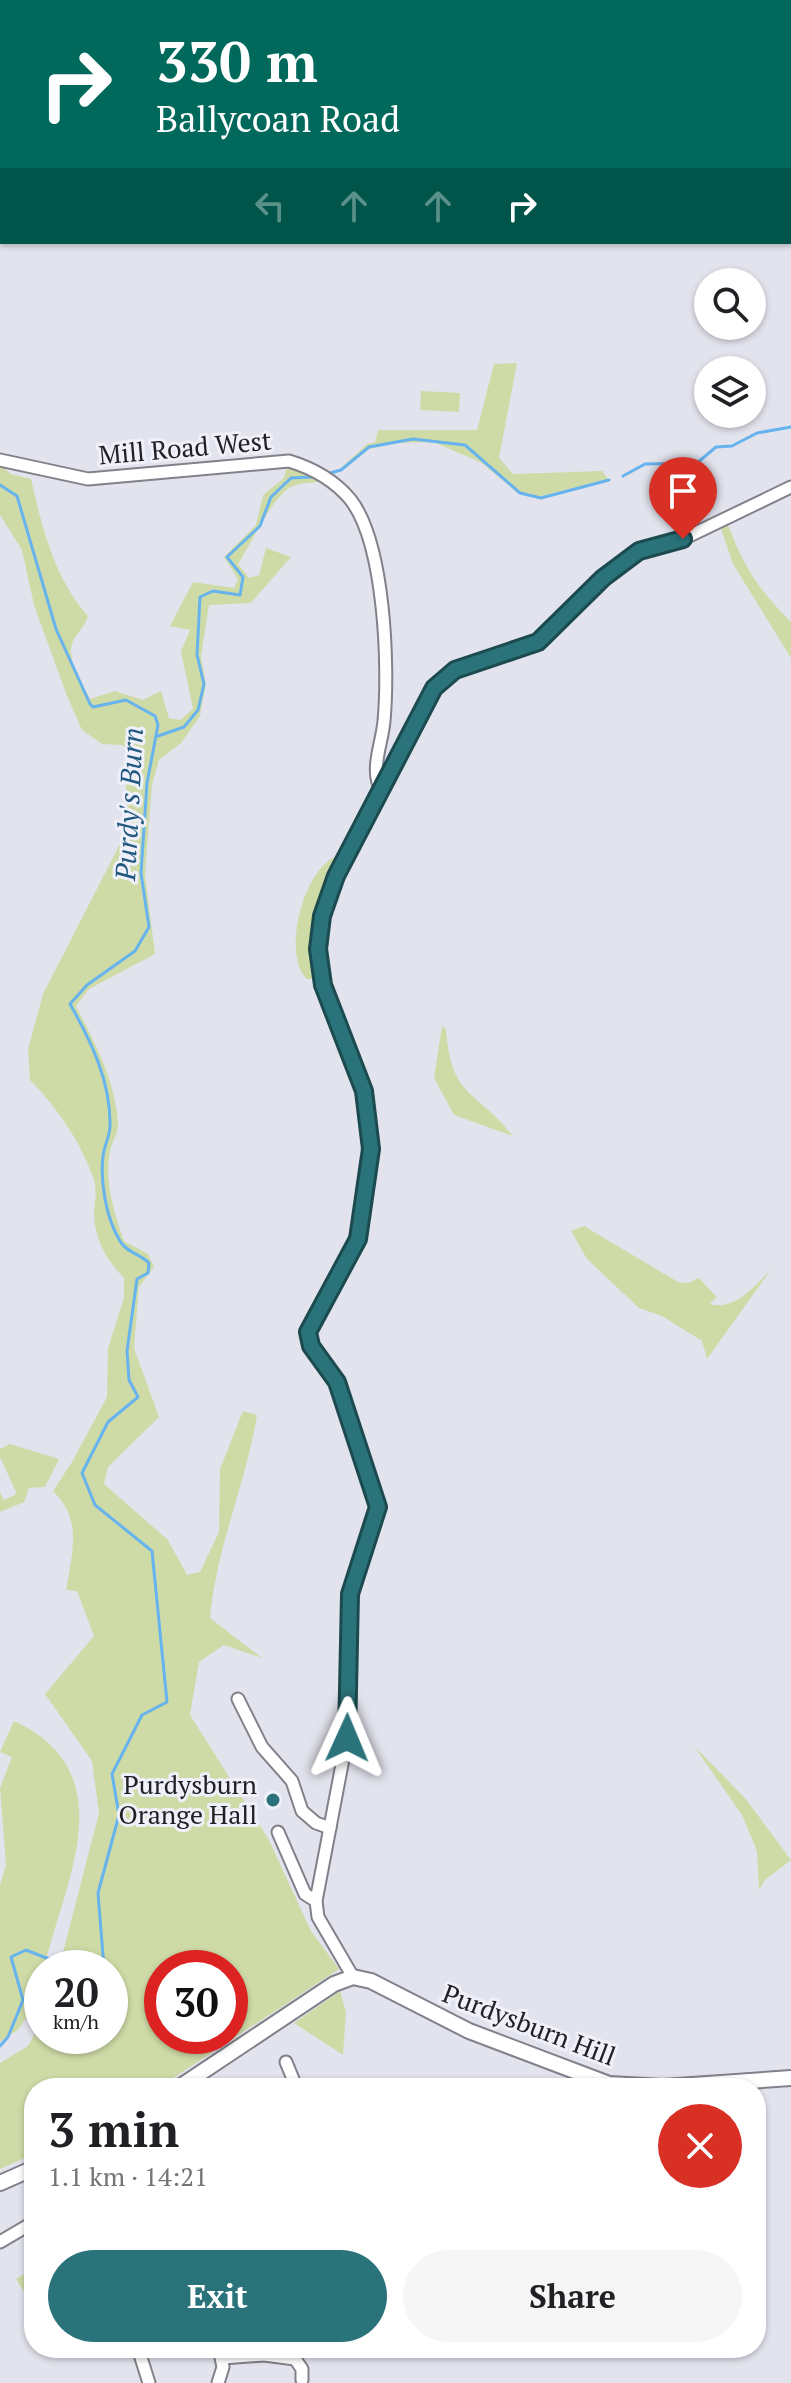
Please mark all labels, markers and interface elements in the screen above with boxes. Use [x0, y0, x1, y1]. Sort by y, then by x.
text: 330 m [156, 24, 318, 98]
icon: right [24, 32, 128, 136]
text: Ballycoan Road [156, 95, 400, 142]
icon: left [248, 184, 292, 228]
icon: ahead [332, 184, 376, 228]
icon: ahead [416, 184, 460, 228]
icon: right [500, 184, 544, 228]
map controls [694, 268, 766, 428]
button: search [694, 268, 766, 340]
button: layers [694, 356, 766, 428]
street label: Mill Road West [97, 422, 273, 471]
pin [649, 457, 717, 539]
icon: arrive [661, 469, 705, 513]
water label: Purdy's Burn [106, 727, 151, 882]
position arrow [305, 1696, 389, 1780]
place label: Purdysburn Orange Hall [118, 1767, 257, 1831]
marker: Purdysburn Orange Hall [264, 1791, 282, 1809]
speed limit sign: 30 [144, 1950, 248, 2054]
text: 20 [53, 1965, 99, 2018]
street label: Purdysburn Hill [438, 1976, 621, 2073]
text: km/h [53, 2008, 99, 2035]
text: 3 min [48, 2097, 179, 2161]
button: close [658, 2104, 742, 2188]
text: 1.1 km · 14:21 [48, 2159, 208, 2193]
button: Exit [48, 2250, 387, 2342]
button: Share [403, 2250, 742, 2342]

